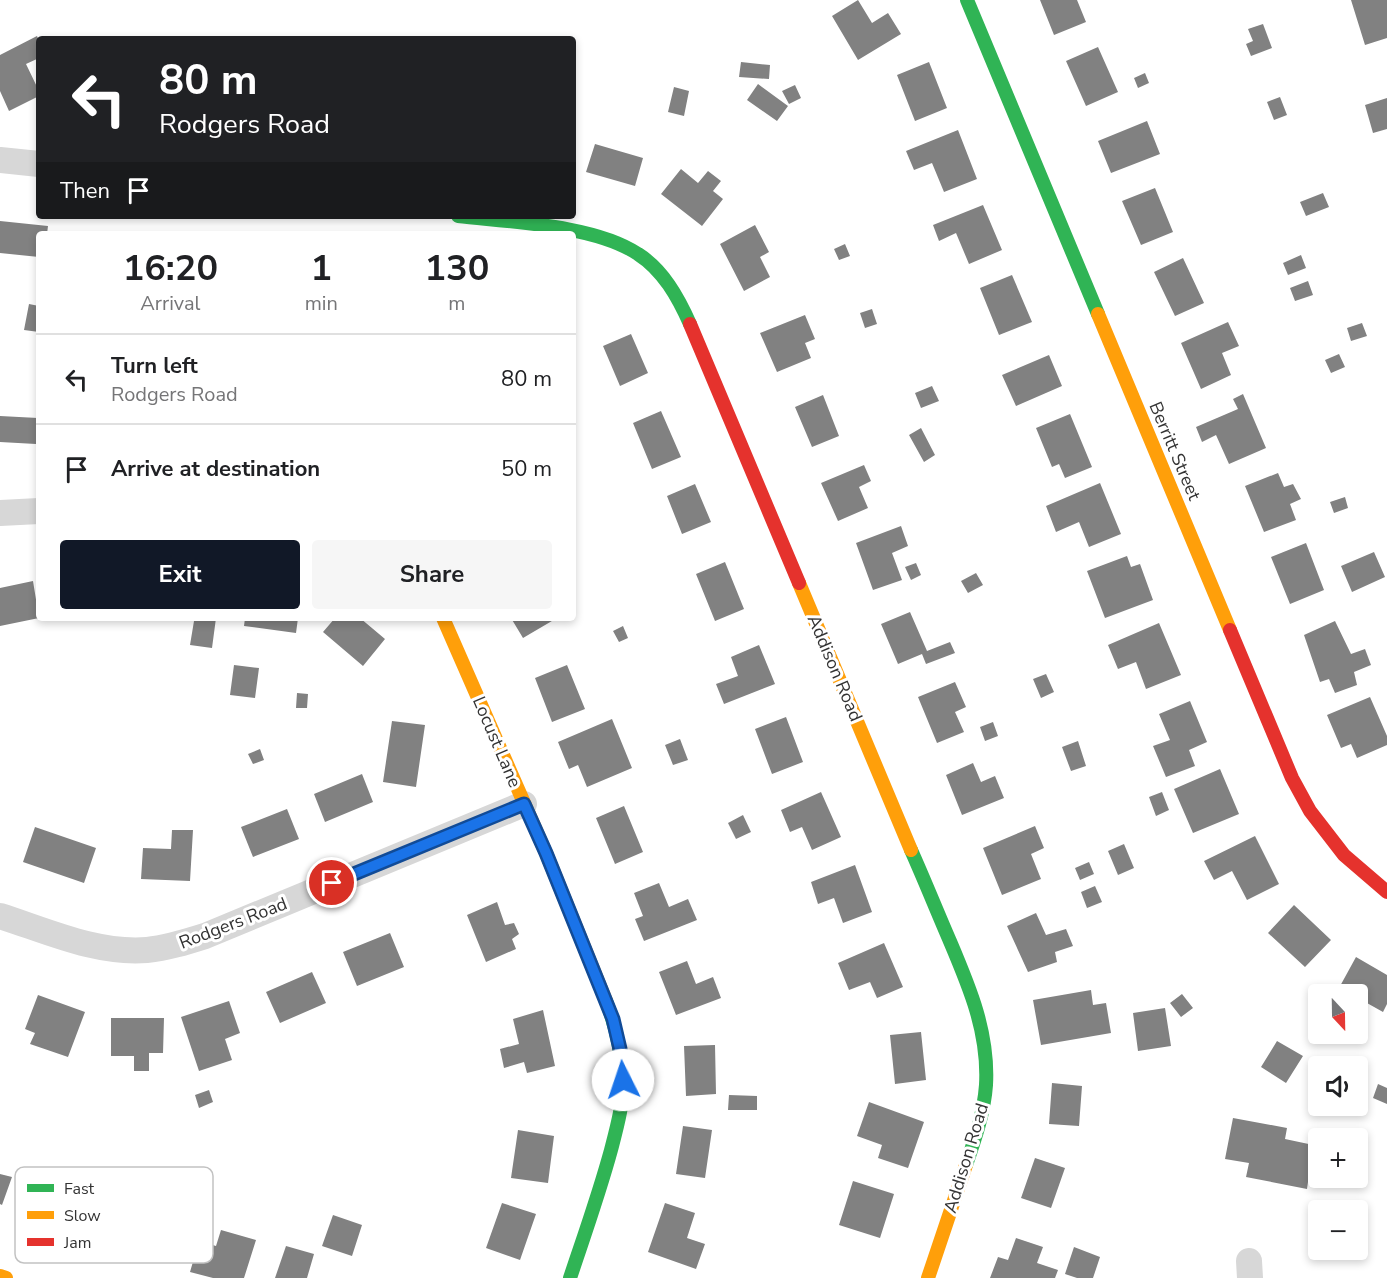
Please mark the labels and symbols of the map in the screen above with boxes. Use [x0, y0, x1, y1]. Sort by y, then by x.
street label: Berritt Street [1143, 398, 1207, 505]
street label: Addison Road [802, 611, 868, 725]
street label: Locust Lane [467, 693, 527, 791]
pin [306, 857, 357, 908]
street label: Rodgers Road [175, 891, 291, 955]
north arrow [1308, 984, 1368, 1044]
position arrow [591, 1048, 655, 1112]
street label: Addison Road [938, 1100, 994, 1216]
legend [15, 1167, 213, 1263]
text: Fast [64, 1178, 95, 1200]
text: Slow [64, 1205, 101, 1227]
text: Jam [63, 1232, 91, 1254]

